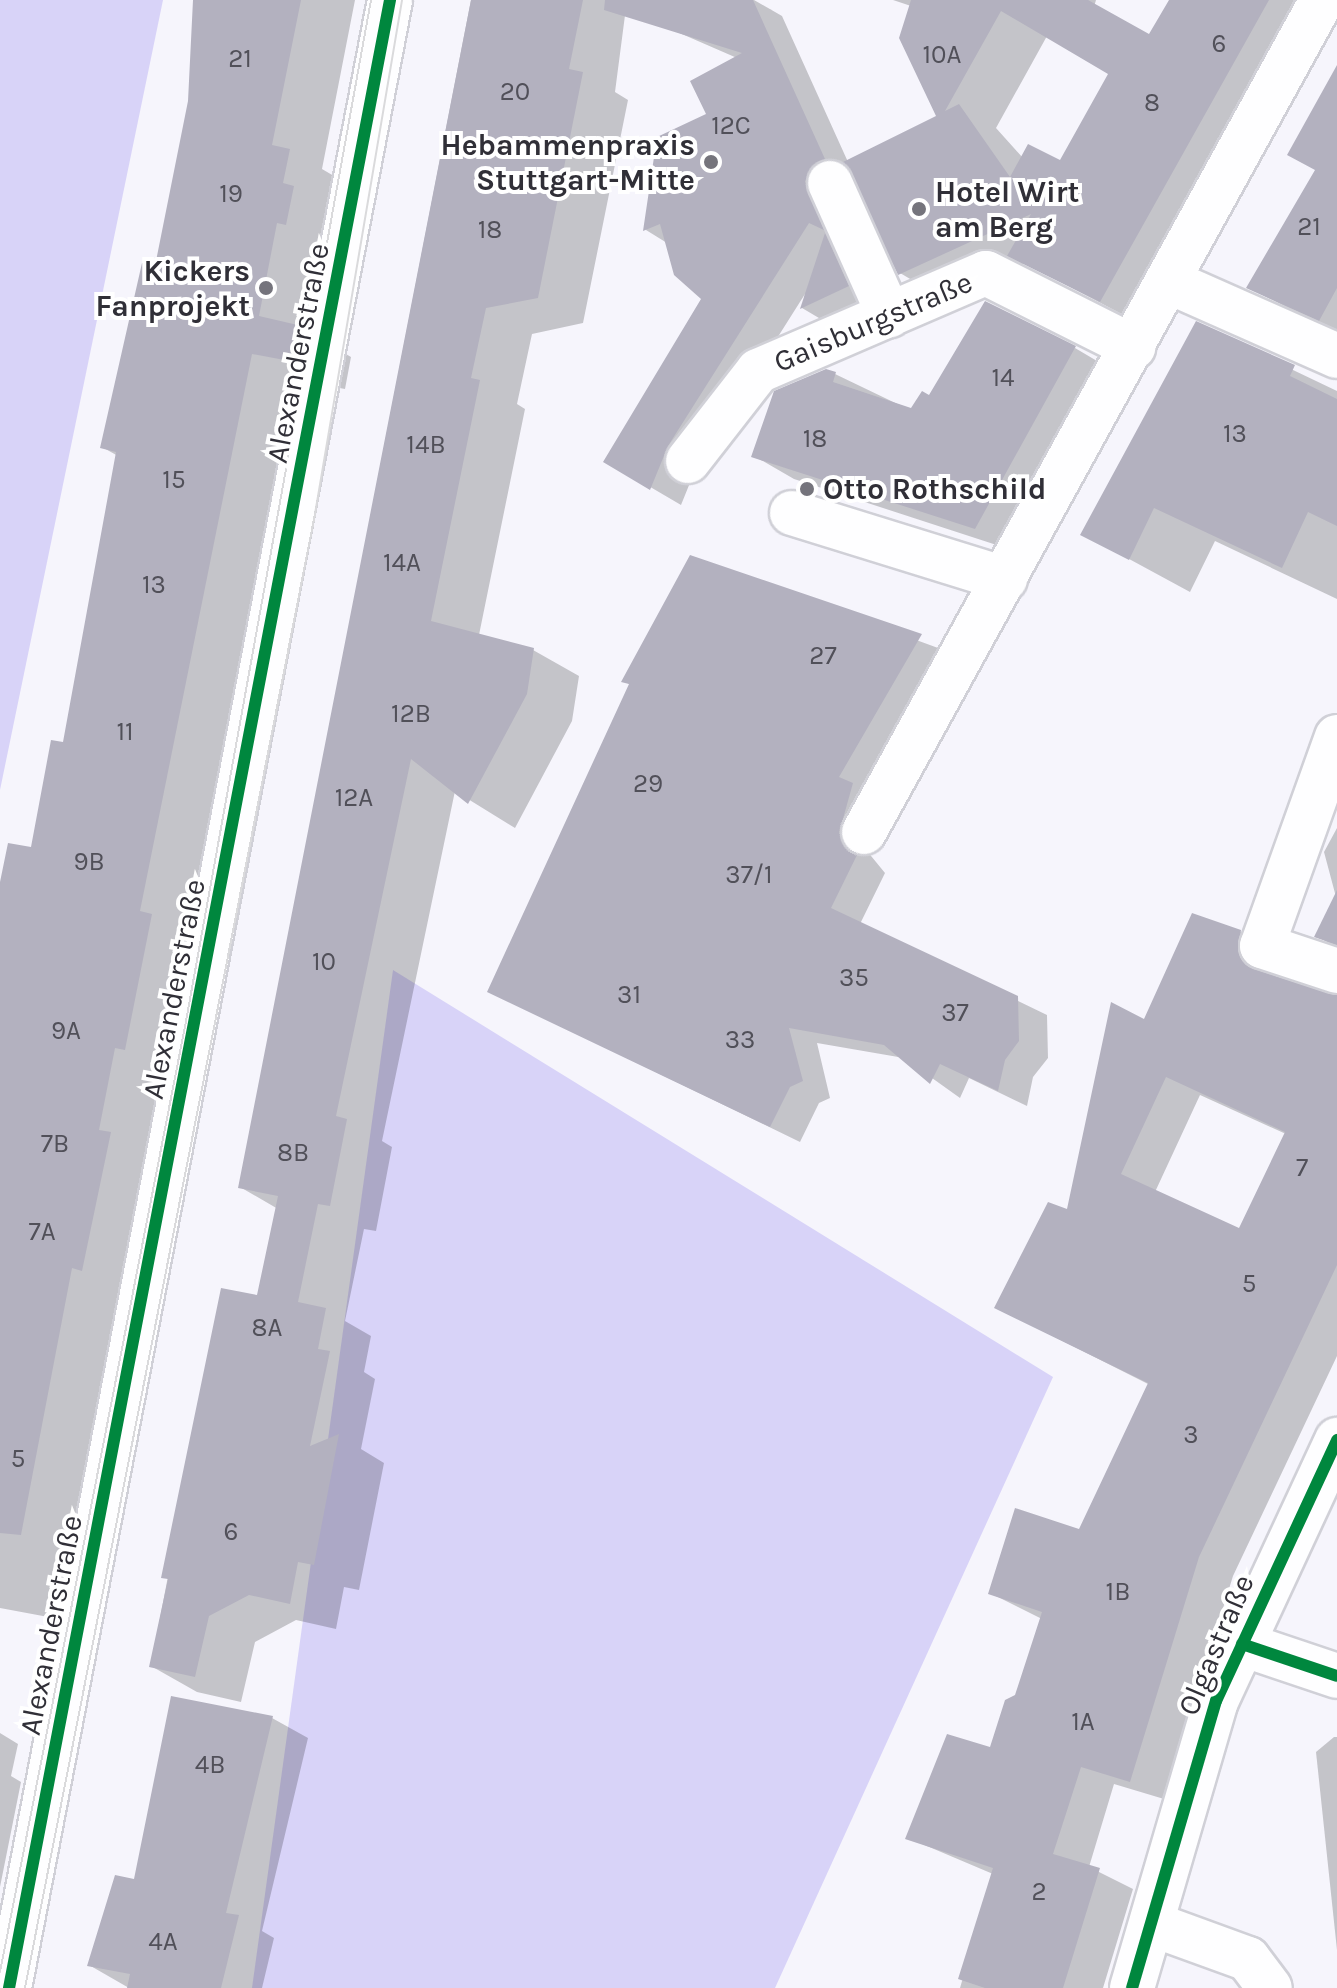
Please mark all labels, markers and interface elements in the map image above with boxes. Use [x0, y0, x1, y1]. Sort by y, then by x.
house number: 6 [1212, 28, 1226, 60]
house number: 10A [923, 39, 961, 71]
house number: 21 [228, 43, 252, 75]
house number: 20 [500, 76, 530, 108]
house number: 8 [1144, 87, 1160, 119]
house number: 12C [711, 110, 751, 142]
place label: Hebammenpraxis Stuttgart-Mitte [441, 127, 695, 198]
marker: Hebammenpraxis Stuttgart-Mitte [702, 153, 720, 171]
place label: Hotel Wirt am Berg [935, 174, 1079, 244]
house number: 19 [219, 178, 243, 210]
marker: Hotel Wirt am Berg [910, 200, 928, 218]
house number: 21 [1297, 211, 1321, 243]
house number: 18 [478, 214, 502, 246]
street label: Alexanderstraße [259, 240, 337, 466]
place label: Kickers Fanprojekt [96, 253, 250, 324]
street label: Gaisburgstraße [768, 264, 978, 380]
marker: Kickers Fanprojekt [257, 279, 275, 297]
house number: 14 [991, 362, 1015, 394]
house number: 13 [1223, 418, 1247, 450]
house number: 18 [803, 423, 827, 455]
house number: 14B [406, 429, 446, 461]
house number: 15 [162, 464, 186, 496]
place label: Otto Rothschild [823, 471, 1046, 507]
marker: Otto Rothschild [798, 480, 816, 498]
house number: 14A [383, 547, 421, 579]
house number: 13 [142, 569, 166, 601]
house number: 27 [809, 640, 837, 672]
house number: 12B [391, 698, 431, 730]
house number: 11 [116, 716, 134, 748]
house number: 29 [633, 768, 663, 800]
house number: 12A [335, 782, 373, 814]
house number: 9B [73, 846, 105, 878]
house number: 37/1 [725, 859, 773, 891]
street label: Alexanderstraße [135, 876, 213, 1102]
house number: 10 [312, 946, 336, 978]
house number: 35 [839, 962, 869, 994]
house number: 31 [617, 979, 641, 1011]
house number: 37 [941, 997, 969, 1029]
house number: 9A [51, 1015, 81, 1047]
house number: 33 [725, 1024, 755, 1056]
house number: 7B [41, 1128, 69, 1160]
house number: 8B [277, 1137, 309, 1169]
house number: 7 [1296, 1152, 1308, 1184]
house number: 7A [28, 1216, 56, 1248]
house number: 5 [1242, 1268, 1256, 1300]
house number: 8A [252, 1312, 282, 1344]
house number: 3 [1183, 1419, 1199, 1451]
house number: 5 [11, 1443, 25, 1475]
street label: Alexanderstraße [12, 1512, 90, 1738]
house number: 6 [224, 1516, 238, 1548]
street label: Olgastraße [1170, 1569, 1262, 1721]
house number: 1B [1106, 1576, 1130, 1608]
house number: 1A [1071, 1706, 1095, 1738]
house number: 4B [195, 1749, 225, 1781]
house number: 2 [1031, 1876, 1047, 1908]
house number: 4A [148, 1926, 178, 1958]

